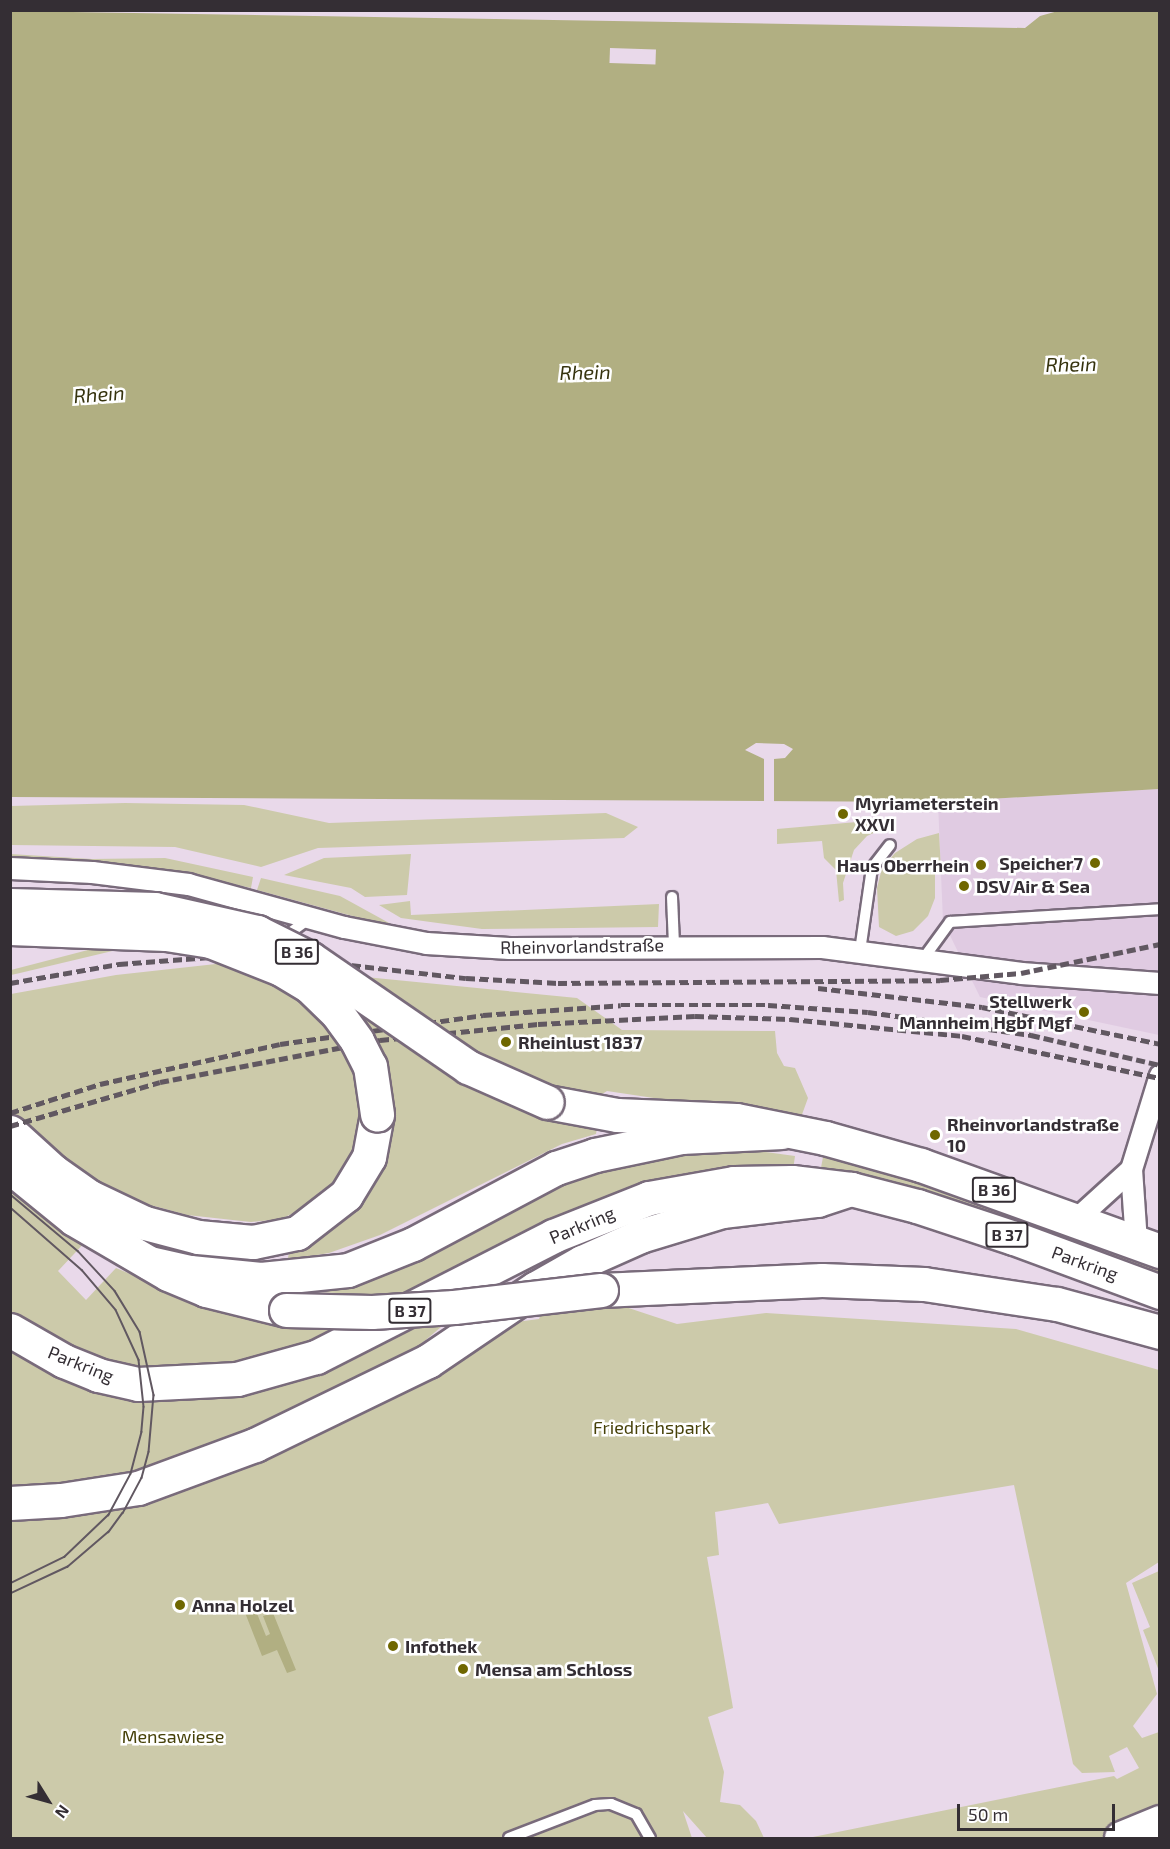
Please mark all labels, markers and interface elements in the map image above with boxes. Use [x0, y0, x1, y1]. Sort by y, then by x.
water label: Rhein [1045, 352, 1097, 376]
water label: Rhein [559, 360, 611, 384]
water label: Rhein [73, 380, 125, 408]
place label: Myriameterstein XXVI [855, 793, 999, 836]
marker: Myriameterstein XXVI [836, 807, 850, 821]
place label: Speicher7 [999, 852, 1083, 874]
place label: Haus Oberrhein [837, 854, 969, 876]
marker: Speicher7 [1088, 856, 1102, 870]
marker: Haus Oberrhein [974, 858, 988, 872]
place label: DSV Air & Sea [976, 875, 1091, 897]
marker: DSV Air & Sea [957, 879, 971, 893]
street label: Rheinvorlandstraße [500, 934, 664, 958]
road number: B 36 [274, 939, 320, 965]
place label: Stellwerk Mannheim Hgbf Mgf [899, 991, 1072, 1034]
marker: Stellwerk Mannheim Hgbf Mgf [1077, 1005, 1091, 1019]
place label: Rheinlust 1837 [518, 1031, 643, 1053]
marker: Rheinlust 1837 [499, 1035, 513, 1049]
place label: Rheinvorlandstraße 10 [947, 1114, 1119, 1156]
marker: Rheinvorlandstraße 10 [928, 1128, 942, 1142]
road number: B 36 [972, 1177, 1016, 1203]
street label: Parkring [546, 1202, 618, 1248]
road number: B 37 [984, 1222, 1030, 1248]
street label: Parkring [1049, 1241, 1121, 1285]
road number: B 37 [388, 1298, 432, 1324]
street label: Parkring [45, 1341, 117, 1387]
park label: Friedrichspark [593, 1416, 711, 1438]
place label: Anna Holzel [192, 1594, 294, 1616]
marker: Anna Holzel [173, 1598, 187, 1612]
place label: Infothek [405, 1635, 477, 1657]
marker: Infothek [386, 1639, 400, 1653]
place label: Mensa am Schloss [475, 1658, 632, 1680]
marker: Mensa am Schloss [456, 1662, 470, 1676]
park label: Mensawiese [122, 1725, 224, 1747]
north arrow [18, 1771, 78, 1831]
scale bar [960, 1792, 1118, 1830]
text: N [52, 1802, 74, 1822]
text: 50 m [968, 1803, 1008, 1825]

